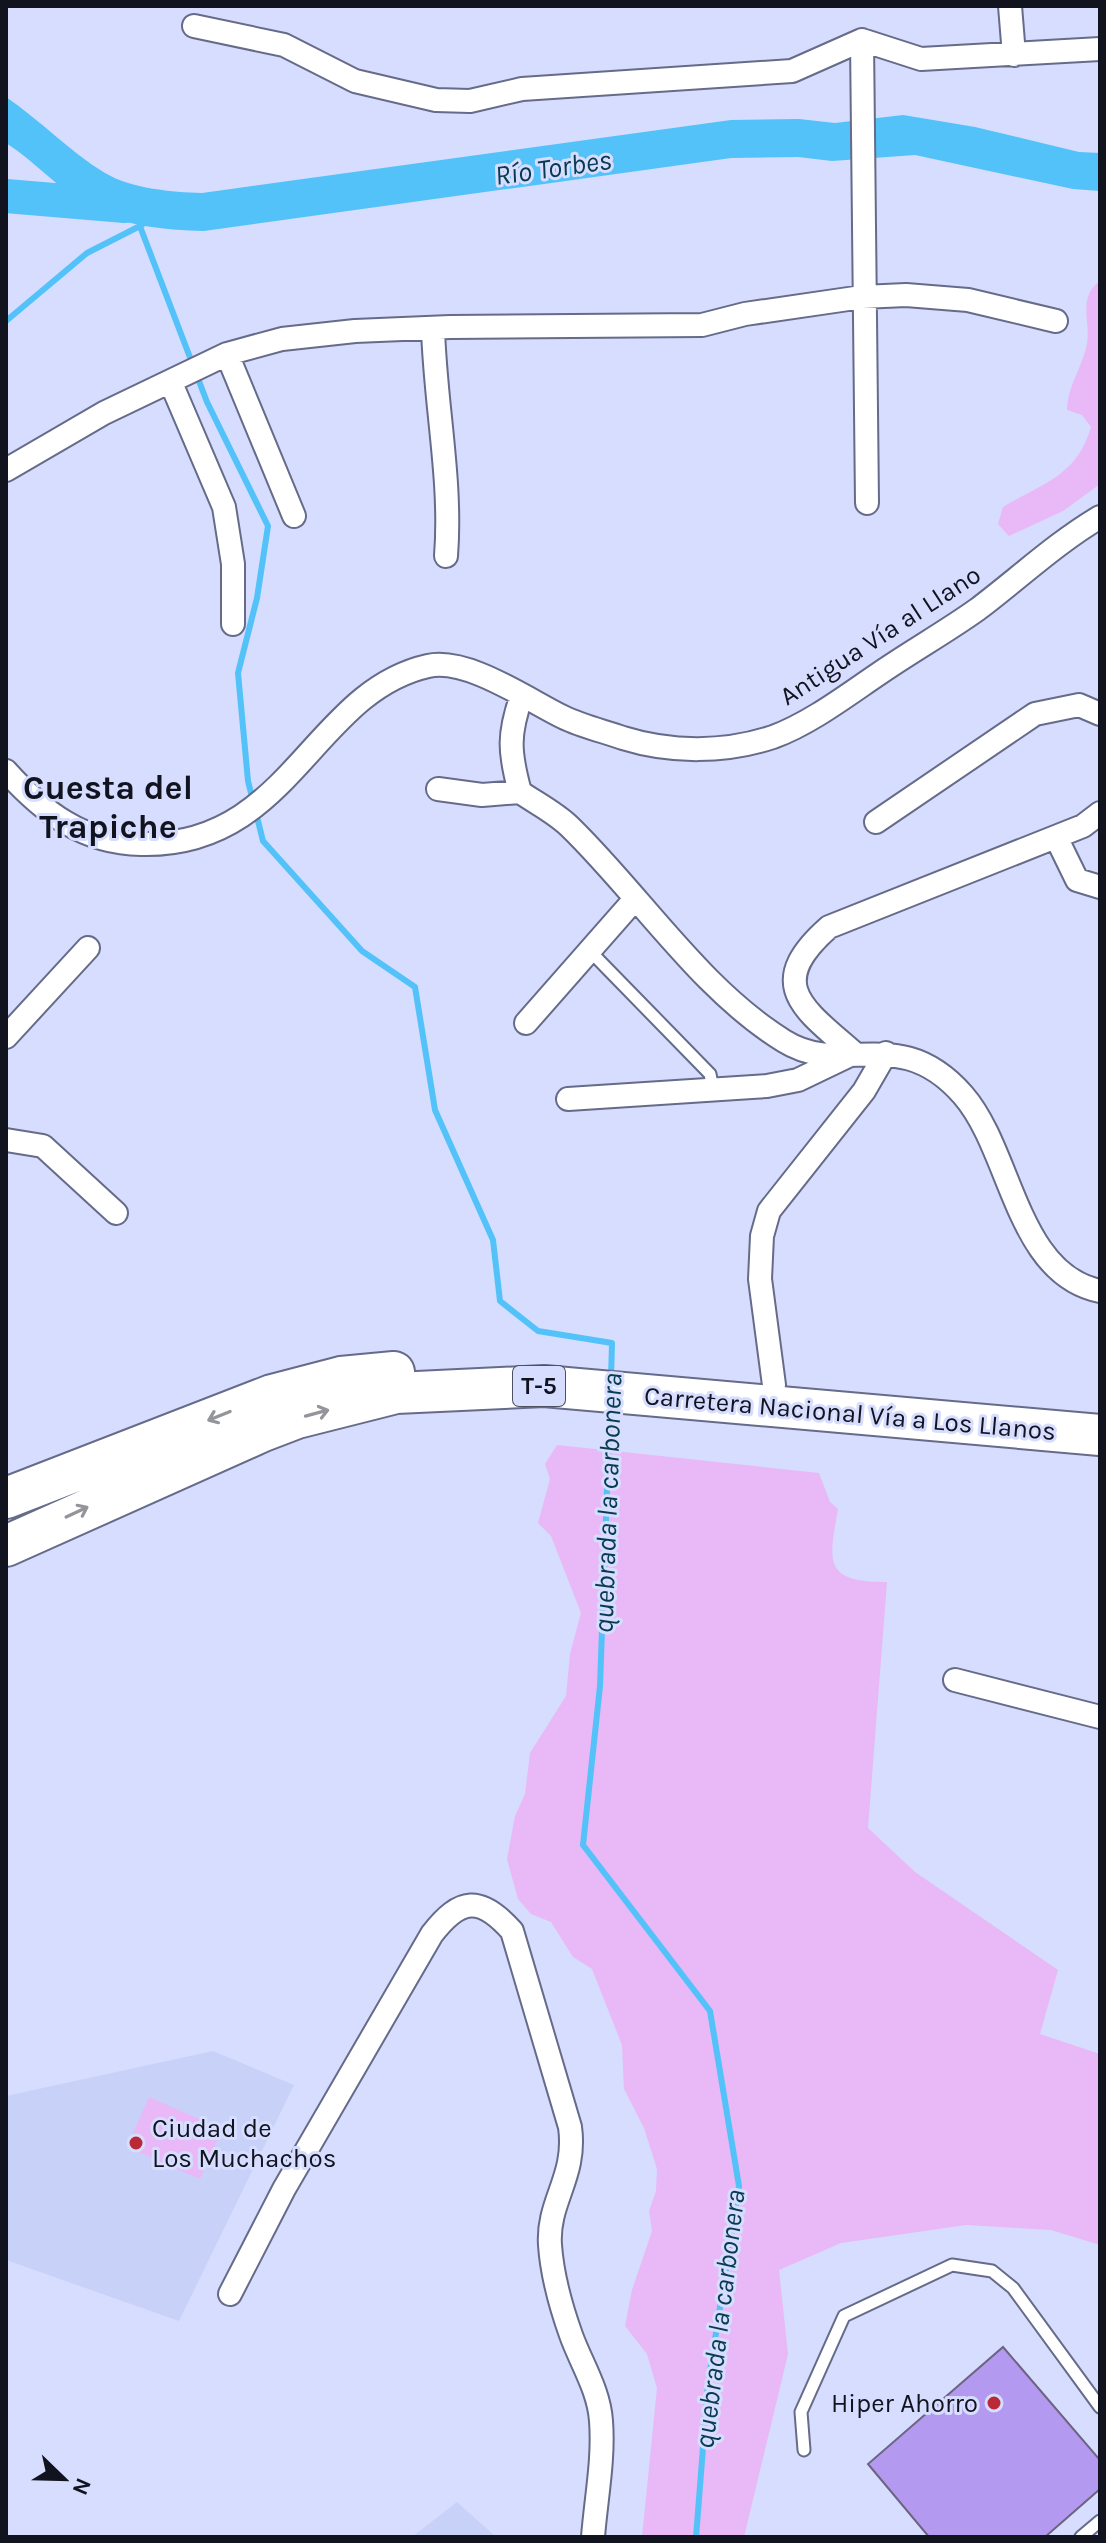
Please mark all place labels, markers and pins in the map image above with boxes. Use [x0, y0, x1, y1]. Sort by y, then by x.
place label: Ciudad de Los Muchachos [152, 2113, 336, 2174]
marker: Ciudad de Los Muchachos [127, 2134, 145, 2152]
place label: Hiper Ahorro [831, 2388, 978, 2419]
marker: Hiper Ahorro [985, 2394, 1003, 2412]

